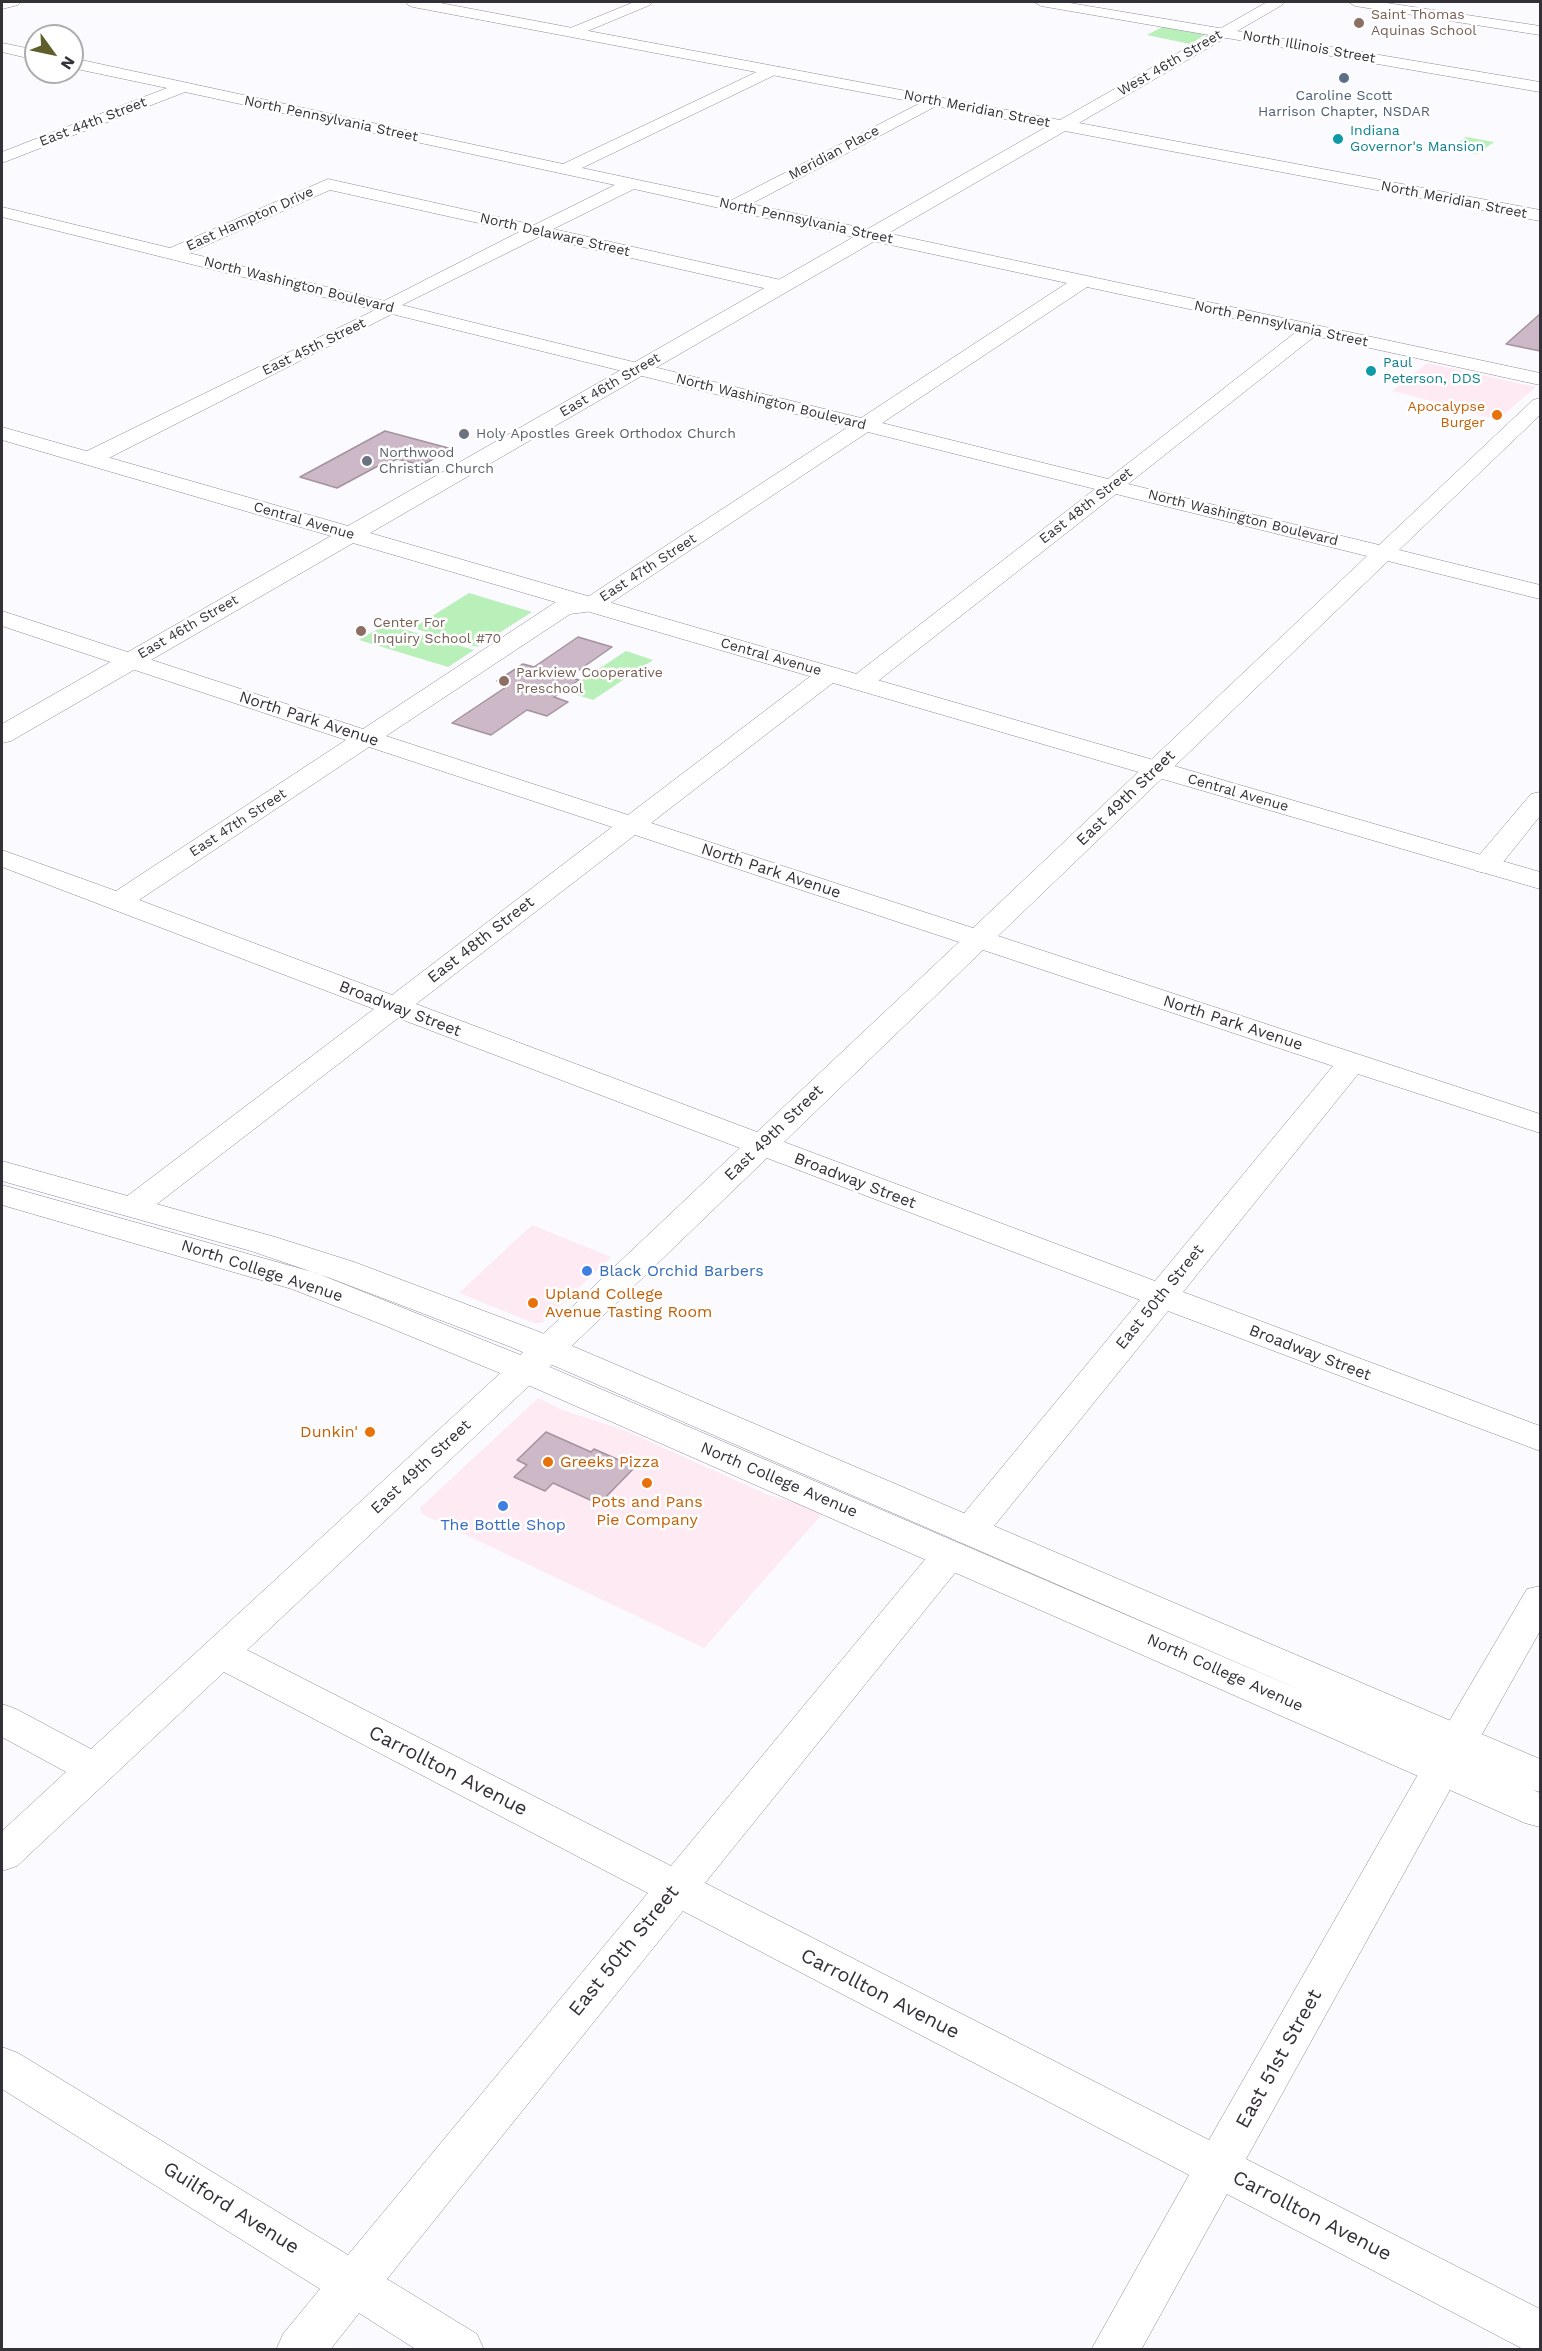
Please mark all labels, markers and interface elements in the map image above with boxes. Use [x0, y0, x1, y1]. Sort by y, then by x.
place label: Saint Thomas Aquinas School [1371, 7, 1477, 40]
marker: Saint Thomas Aquinas School [1352, 16, 1366, 30]
north arrow [24, 24, 84, 84]
street label: West 46th Street [1115, 26, 1225, 100]
street label: North Illinois Street [1241, 27, 1377, 67]
text: N [57, 53, 79, 73]
marker: Caroline Scott Harrison Chapter, NSDAR [1337, 71, 1351, 85]
street label: North Meridian Street [902, 87, 1052, 131]
place label: Caroline Scott Harrison Chapter, NSDAR [1258, 88, 1430, 120]
street label: North Pennsylvania Street [242, 92, 420, 146]
street label: East 44th Street [37, 94, 149, 150]
street label: Meridian Place [786, 122, 882, 184]
place label: Indiana Governor's Mansion [1350, 123, 1484, 156]
marker: Indiana Governor's Mansion [1331, 132, 1345, 146]
street label: North Meridian Street [1379, 178, 1529, 222]
street label: East Hampton Drive [184, 183, 316, 255]
street label: North Pennsylvania Street [717, 194, 895, 248]
street label: North Delaware Street [478, 210, 632, 260]
street label: North Washington Boulevard [202, 253, 396, 317]
street label: North Pennsylvania Street [1192, 297, 1370, 351]
street label: East 45th Street [260, 315, 368, 379]
street label: East 46th Street [557, 349, 663, 421]
place label: Paul Peterson, DDS [1383, 355, 1481, 388]
marker: Paul Peterson, DDS [1364, 364, 1378, 378]
street label: North Washington Boulevard [674, 370, 868, 434]
place label: Apocalypse Burger [1407, 399, 1485, 431]
marker: Apocalypse Burger [1490, 408, 1504, 422]
place label: Holy Apostles Greek Orthodox Church [476, 426, 736, 442]
marker: Holy Apostles Greek Orthodox Church [457, 427, 471, 441]
place label: Northwood Christian Church [379, 445, 494, 478]
marker: Northwood Christian Church [360, 454, 374, 468]
street label: East 48th Street [1036, 464, 1136, 548]
street label: North Washington Boulevard [1146, 486, 1340, 550]
street label: Central Avenue [252, 499, 356, 543]
street label: East 47th Street [596, 530, 700, 606]
street label: East 46th Street [135, 591, 241, 663]
place label: Center For Inquiry School #70 [373, 615, 501, 648]
marker: Center For Inquiry School #70 [354, 624, 368, 638]
street label: Central Avenue [719, 635, 823, 679]
place label: Parkview Cooperative Preschool [516, 665, 663, 698]
marker: Parkview Cooperative Preschool [497, 674, 511, 688]
street label: North Park Avenue [237, 687, 381, 751]
street label: East 49th Street [1073, 746, 1179, 850]
street label: Central Avenue [1186, 771, 1290, 815]
street label: East 47th Street [186, 785, 290, 861]
street label: North Park Avenue [699, 839, 843, 903]
street label: East 48th Street [424, 893, 538, 987]
street label: Broadway Street [336, 977, 464, 1041]
street label: North Park Avenue [1161, 991, 1305, 1055]
street label: East 49th Street [721, 1081, 827, 1185]
street label: Broadway Street [791, 1149, 919, 1213]
street label: North College Avenue [179, 1236, 345, 1306]
street label: East 50th Street [1112, 1241, 1208, 1353]
place label: Black Orchid Barbers [599, 1261, 764, 1281]
marker: Black Orchid Barbers [580, 1264, 594, 1278]
place label: Upland College Avenue Tasting Room [545, 1284, 712, 1322]
marker: Upland College Avenue Tasting Room [526, 1296, 540, 1310]
street label: Broadway Street [1246, 1321, 1374, 1385]
street label: East 49th Street [367, 1416, 475, 1518]
place label: Dunkin' [300, 1422, 358, 1442]
marker: Dunkin' [363, 1425, 377, 1439]
street label: North College Avenue [698, 1438, 860, 1522]
place label: Greeks Pizza [560, 1452, 659, 1472]
marker: Greeks Pizza [541, 1455, 555, 1469]
marker: Pots and Pans Pie Company [640, 1476, 654, 1490]
place label: Pots and Pans Pie Company [591, 1492, 703, 1530]
marker: The Bottle Shop [496, 1499, 510, 1513]
place label: The Bottle Shop [440, 1515, 566, 1535]
street label: North College Avenue [1144, 1630, 1306, 1716]
street label: Carrollton Avenue [365, 1721, 531, 1821]
street label: East 50th Street [564, 1881, 684, 2021]
street label: Carrollton Avenue [797, 1944, 963, 2044]
street label: East 51st Street [1231, 1985, 1327, 2133]
street label: Guilford Avenue [159, 2157, 303, 2259]
street label: Carrollton Avenue [1229, 2166, 1395, 2266]

